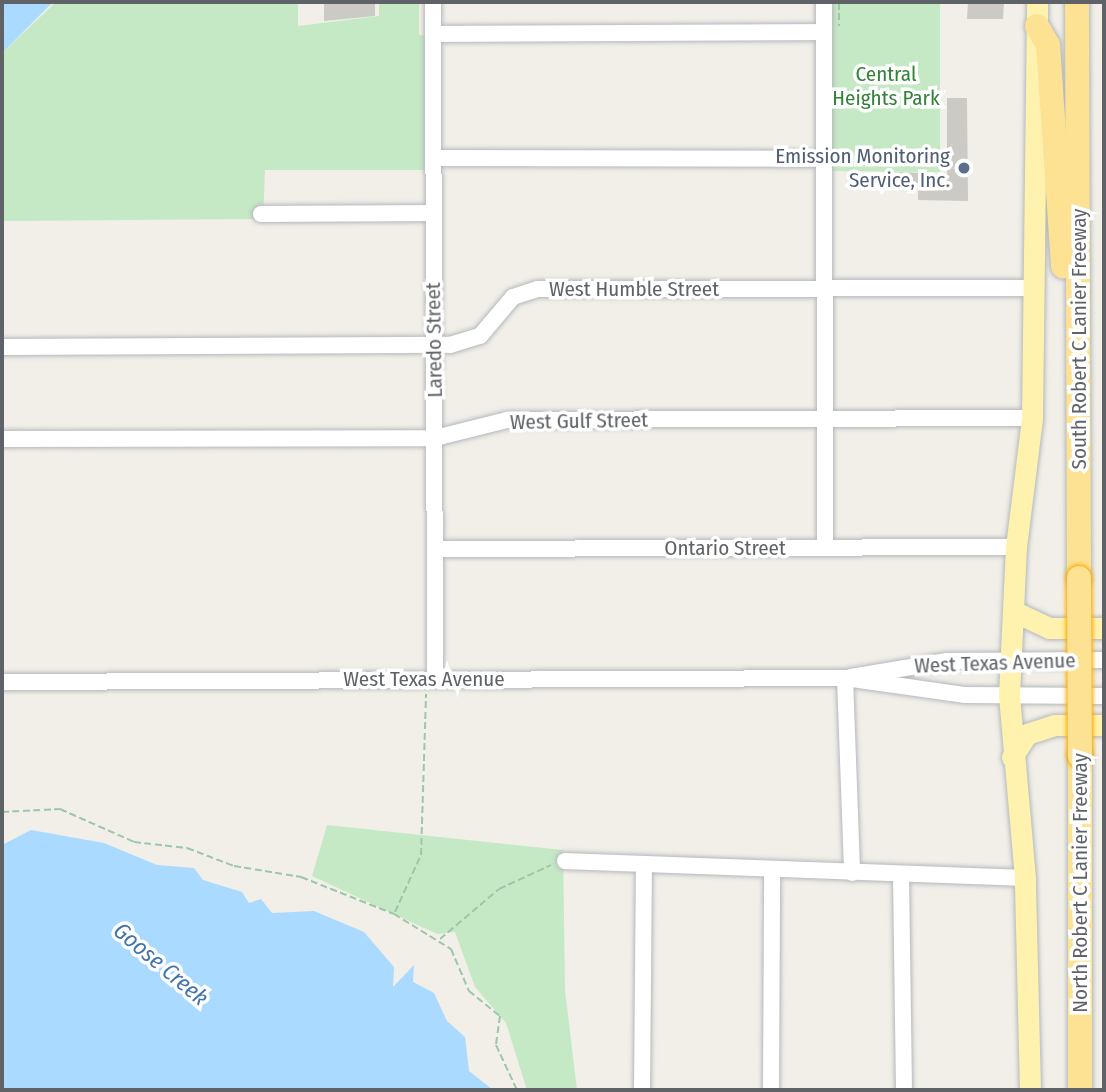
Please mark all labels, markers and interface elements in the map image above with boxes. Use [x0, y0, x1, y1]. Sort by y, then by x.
park label: Central Heights Park [832, 61, 940, 111]
place label: Emission Monitoring Service, Inc. [775, 143, 950, 193]
marker: Emission Monitoring Service, Inc. [956, 160, 972, 176]
street label: South Robert C Lanier Freeway [1066, 209, 1092, 469]
street label: West Humble Street [549, 276, 719, 302]
street label: Laredo Street [420, 282, 448, 398]
street label: West Gulf Street [510, 407, 648, 435]
street label: Ontario Street [664, 535, 786, 561]
street label: West Texas Avenue [914, 648, 1076, 678]
street label: West Texas Avenue [343, 666, 505, 692]
street label: North Robert C Lanier Freeway [1067, 753, 1093, 1013]
water label: Goose Creek [108, 917, 214, 1011]

